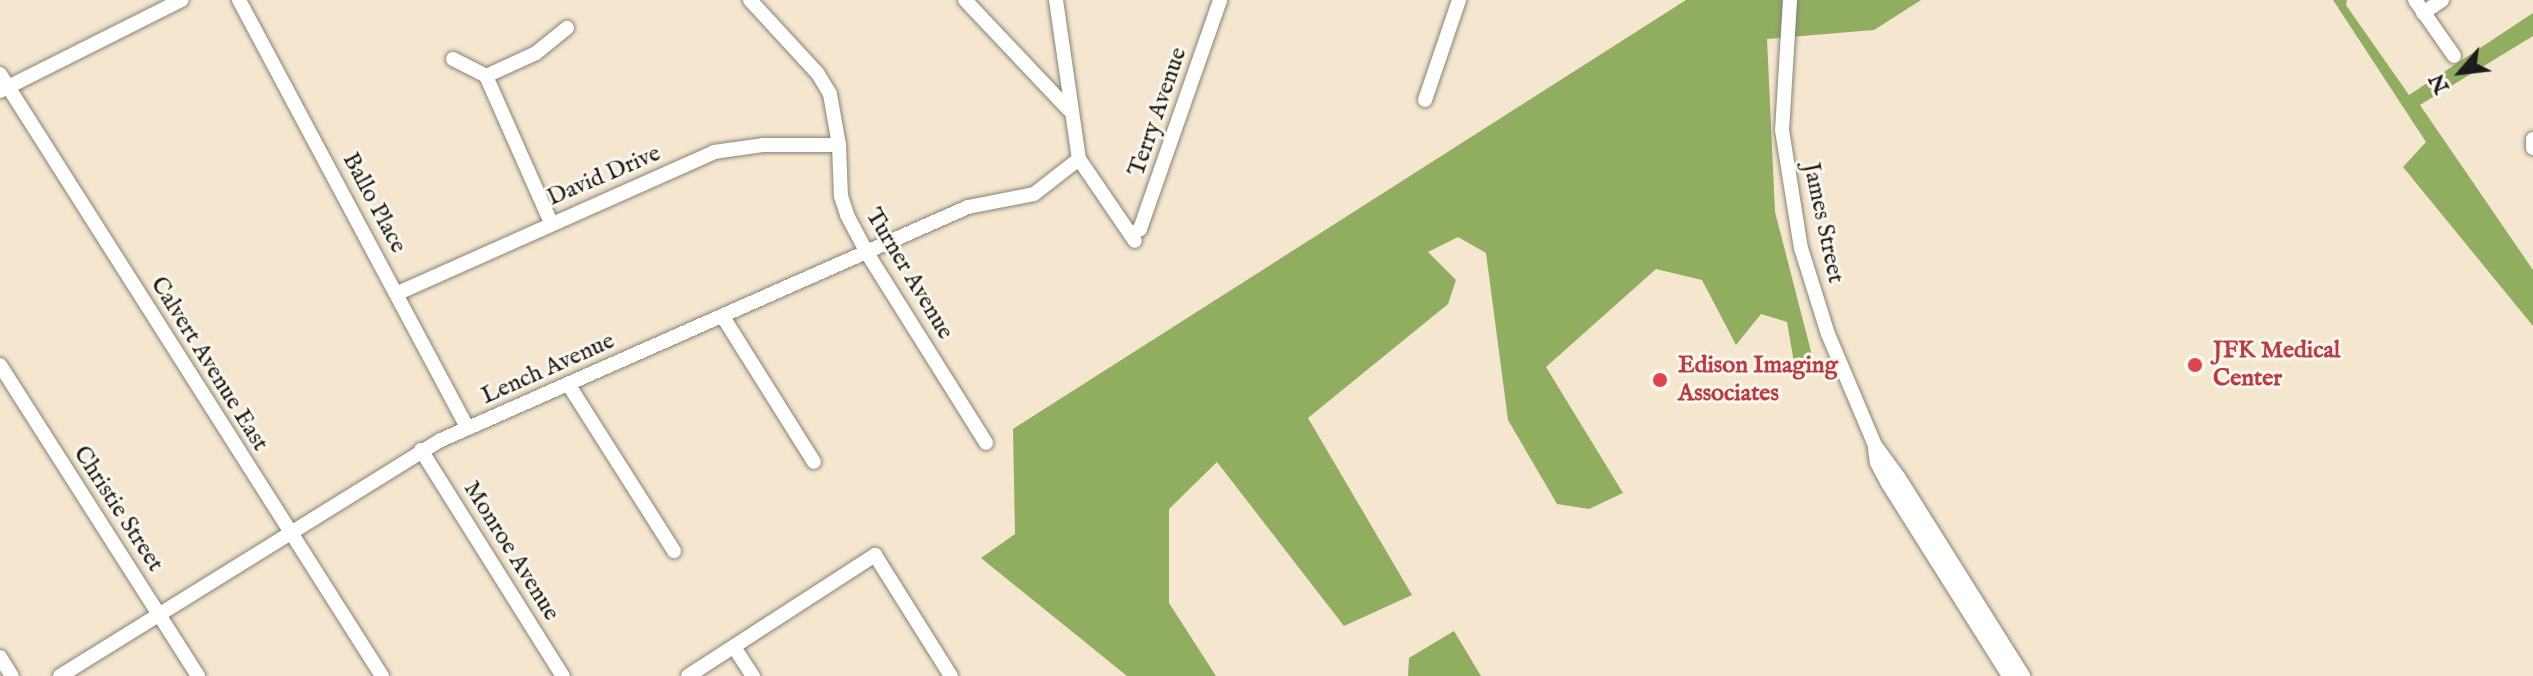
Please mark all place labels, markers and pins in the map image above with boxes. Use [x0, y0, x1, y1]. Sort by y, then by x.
place label: JFK Medical Center [2213, 337, 2340, 393]
place label: Edison Imaging Associates [1678, 352, 1838, 408]
marker: JFK Medical Center [2184, 354, 2206, 376]
marker: Edison Imaging Associates [1649, 369, 1671, 391]

